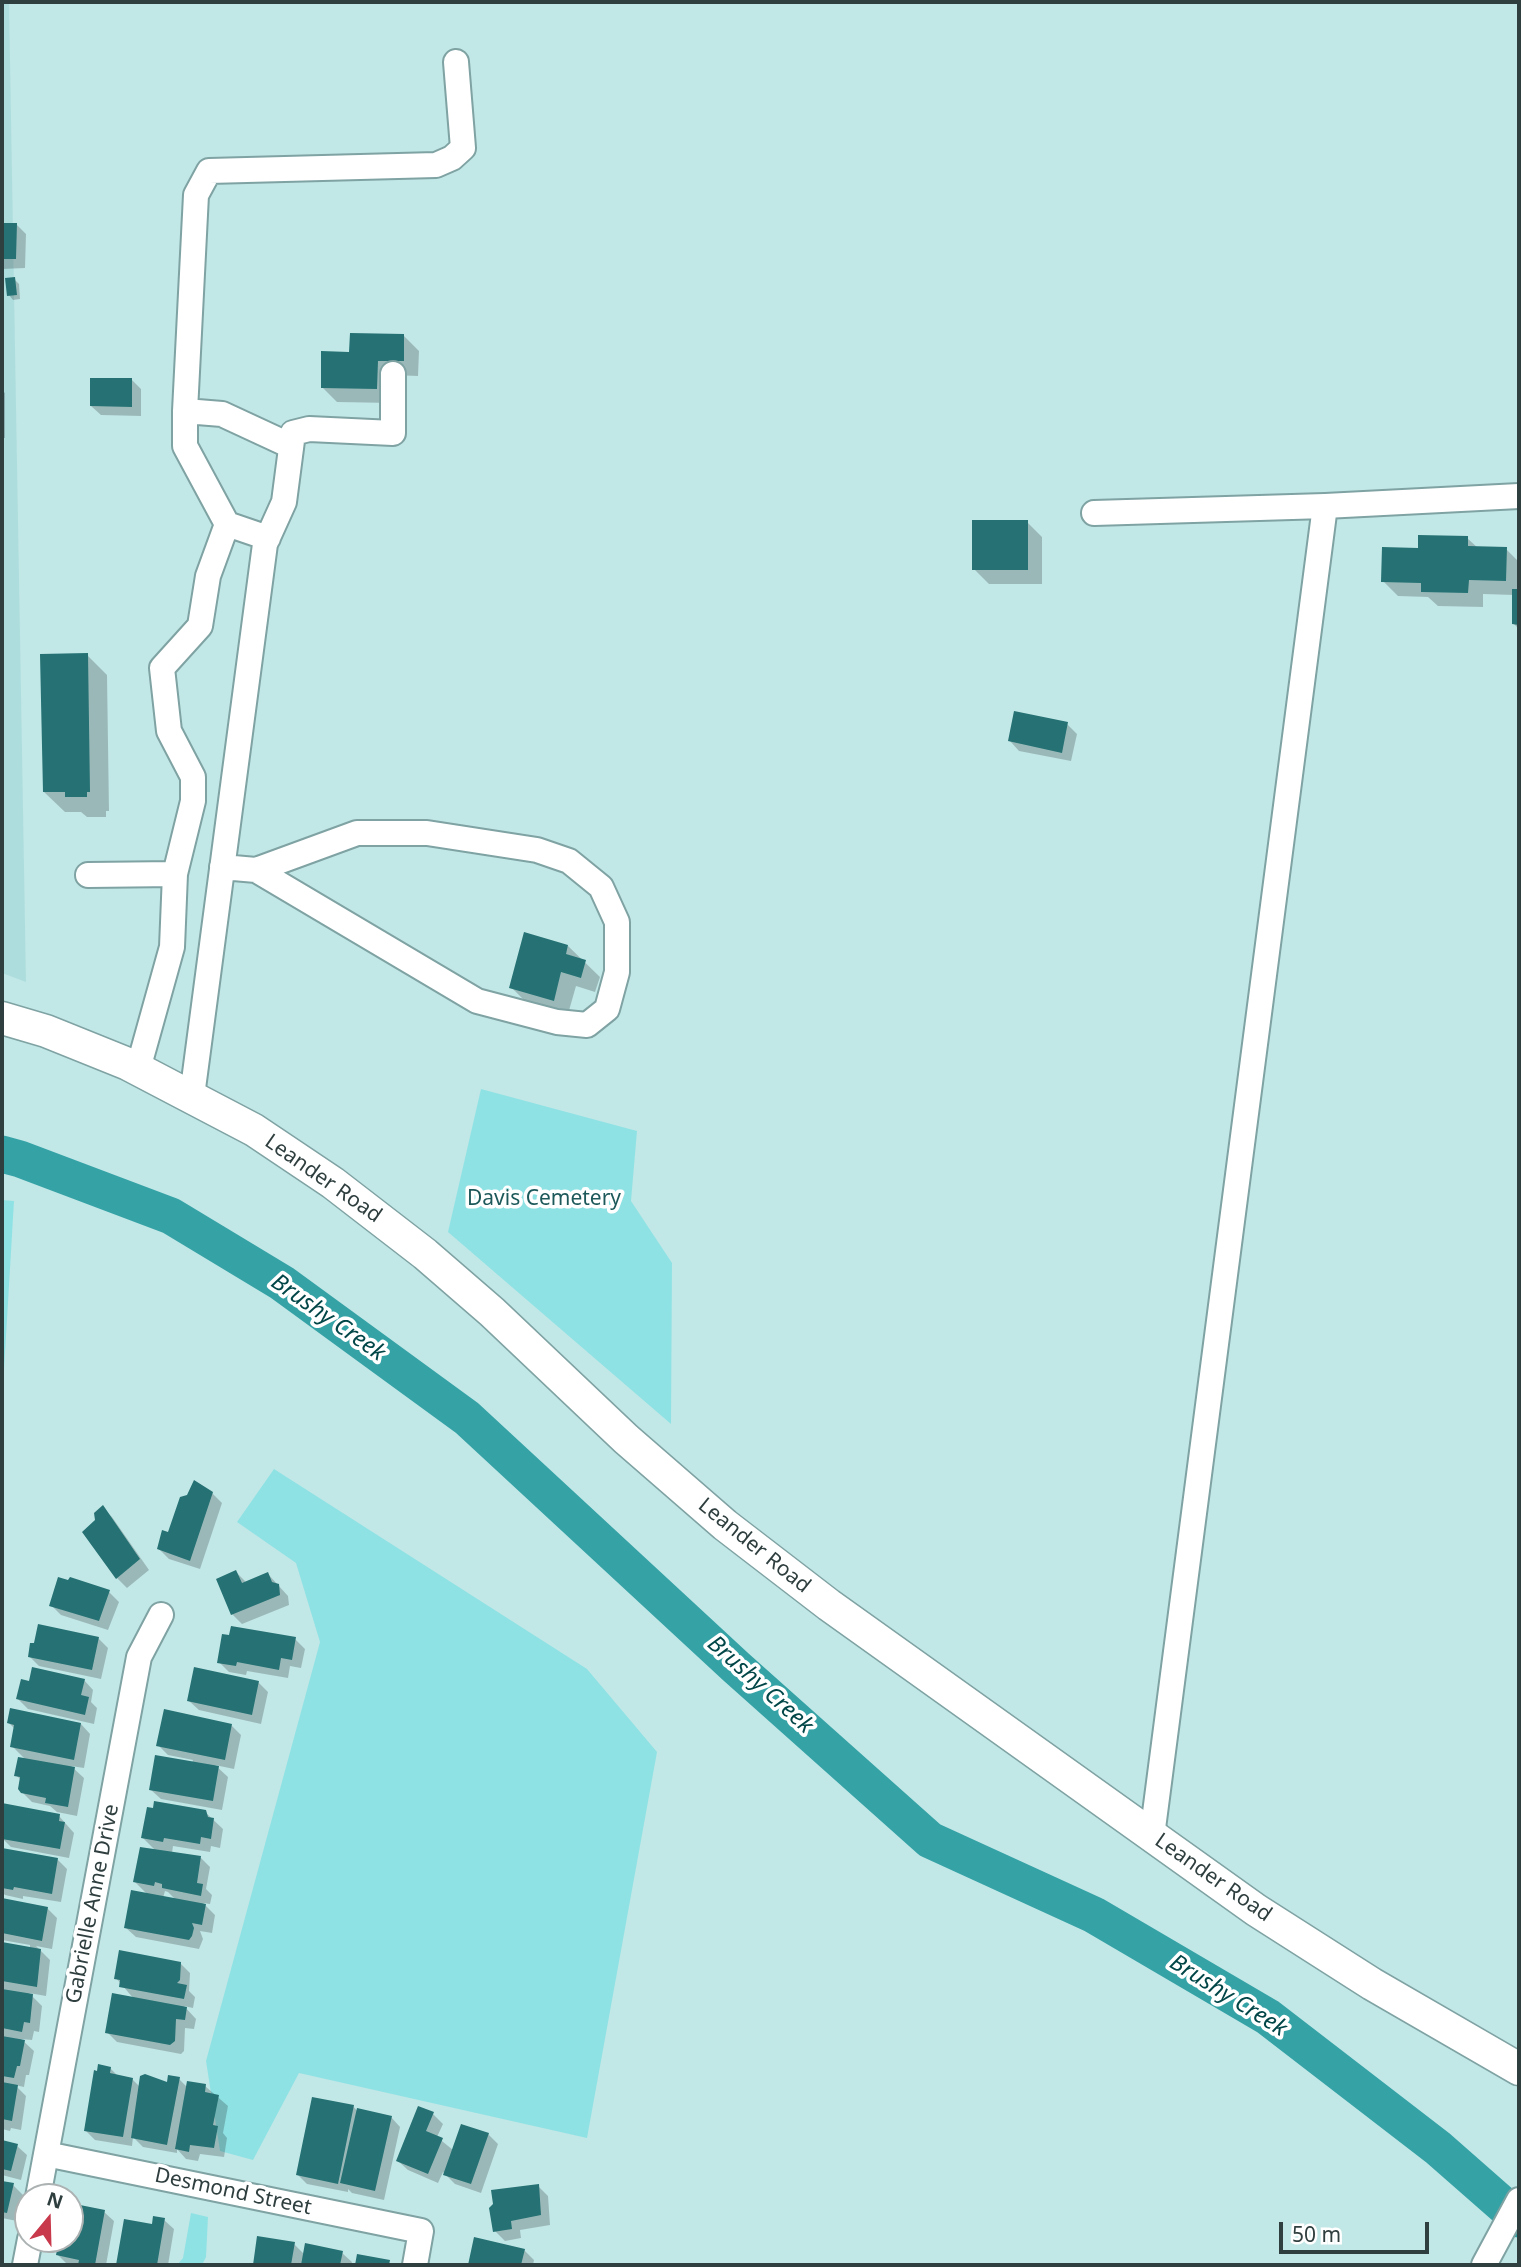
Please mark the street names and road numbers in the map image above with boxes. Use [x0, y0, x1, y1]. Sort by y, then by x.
street label: Leander Road [260, 1129, 386, 1229]
street label: Leander Road [693, 1493, 815, 1599]
street label: Gabrielle Anne Drive [61, 1802, 125, 2006]
street label: Leander Road [1150, 1828, 1276, 1928]
street label: Desmond Street [152, 2163, 314, 2221]

